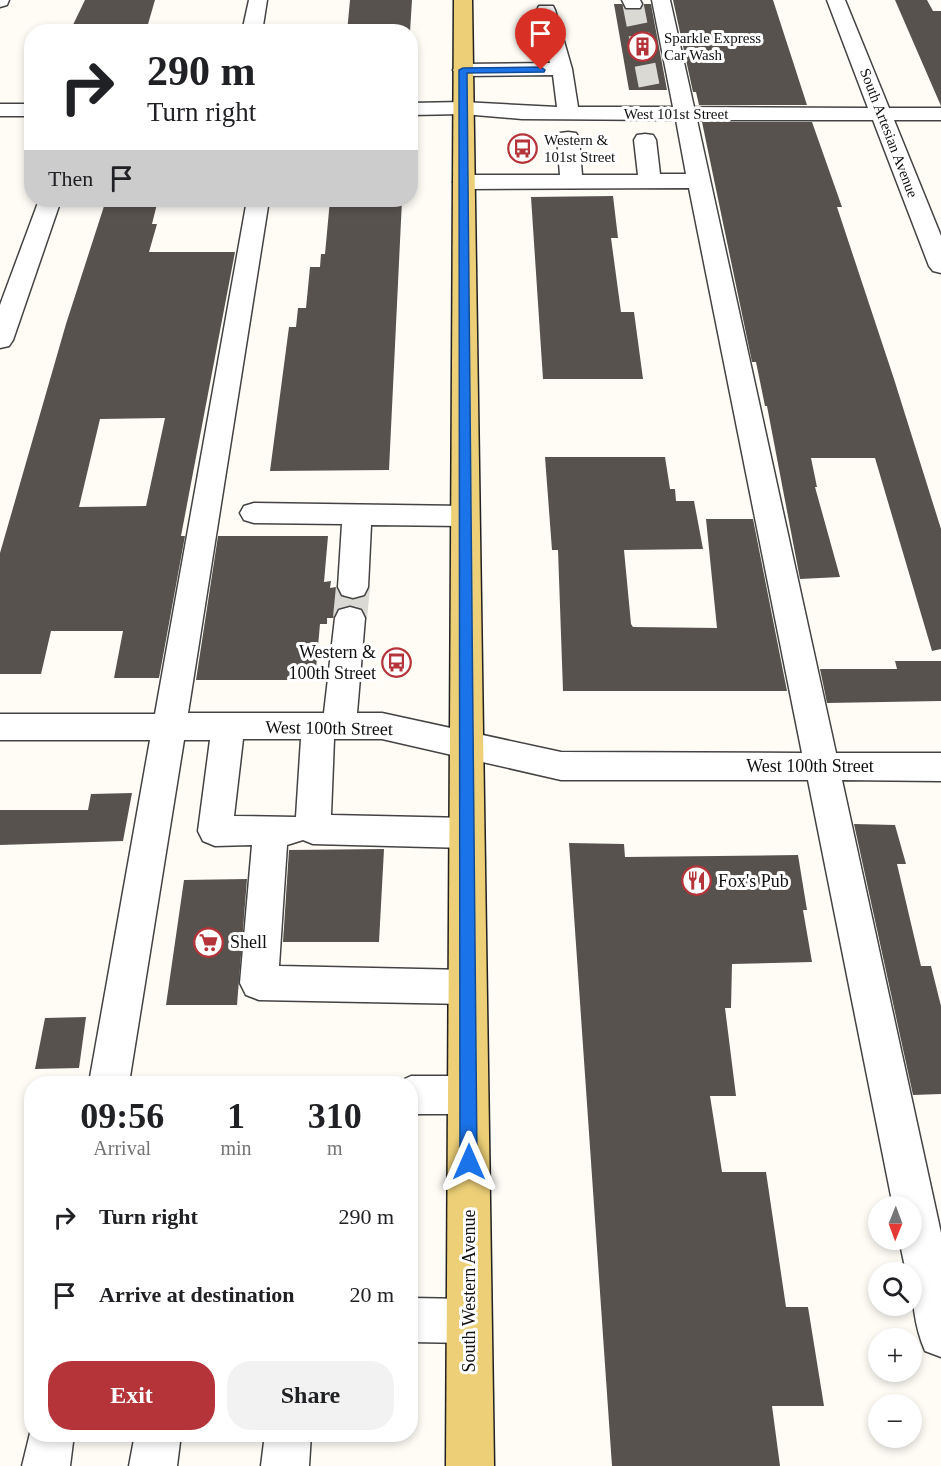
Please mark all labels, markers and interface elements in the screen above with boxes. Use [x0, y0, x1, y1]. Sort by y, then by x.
pin [515, 8, 566, 70]
icon: arrive [524, 17, 557, 50]
place label: Sparkle Express Car Wash [664, 30, 761, 63]
building icon: Sparkle Express Car Wash [627, 31, 659, 63]
icon: right [48, 48, 126, 126]
text: 290 m [147, 48, 256, 94]
street label: South Artesian Avenue [857, 66, 921, 200]
text: Turn right [147, 97, 256, 127]
street label: West 101st Street [624, 106, 729, 122]
place label: Western & 101st Street [544, 132, 616, 165]
bus stop icon: Western & 101st Street [507, 133, 539, 165]
icon: arrive [105, 162, 138, 195]
text: Then [48, 166, 93, 191]
place label: Western & 100th Street [289, 642, 376, 683]
bus stop icon: Western & 100th Street [381, 646, 413, 678]
street label: West 100th Street [265, 717, 393, 739]
street label: West 100th Street [746, 756, 874, 776]
restaurant icon: Fox's Pub [681, 865, 713, 897]
place label: Fox's Pub [718, 871, 789, 891]
supermarket icon: Shell [193, 926, 225, 958]
place label: Shell [230, 932, 267, 952]
text: 09:56 [80, 1096, 164, 1136]
text: 1 [227, 1096, 245, 1136]
text: 310 [308, 1096, 362, 1136]
position arrow [437, 1130, 501, 1194]
text: Arrival [93, 1137, 151, 1159]
text: min [220, 1137, 252, 1159]
text: m [327, 1137, 343, 1159]
north arrow [868, 1196, 922, 1250]
map controls [868, 1196, 922, 1448]
icon: right [48, 1201, 81, 1234]
text: Turn right [99, 1204, 198, 1229]
text: 290 m [338, 1204, 394, 1229]
street label: South Western Avenue [459, 1210, 479, 1372]
button: search [868, 1262, 922, 1316]
icon: arrive [48, 1279, 81, 1312]
text: Arrive at destination [99, 1282, 295, 1307]
text: 20 m [349, 1282, 394, 1307]
button: + [868, 1328, 922, 1382]
button: Exit [48, 1361, 215, 1430]
button: Share [227, 1361, 394, 1430]
button: − [868, 1394, 922, 1448]

